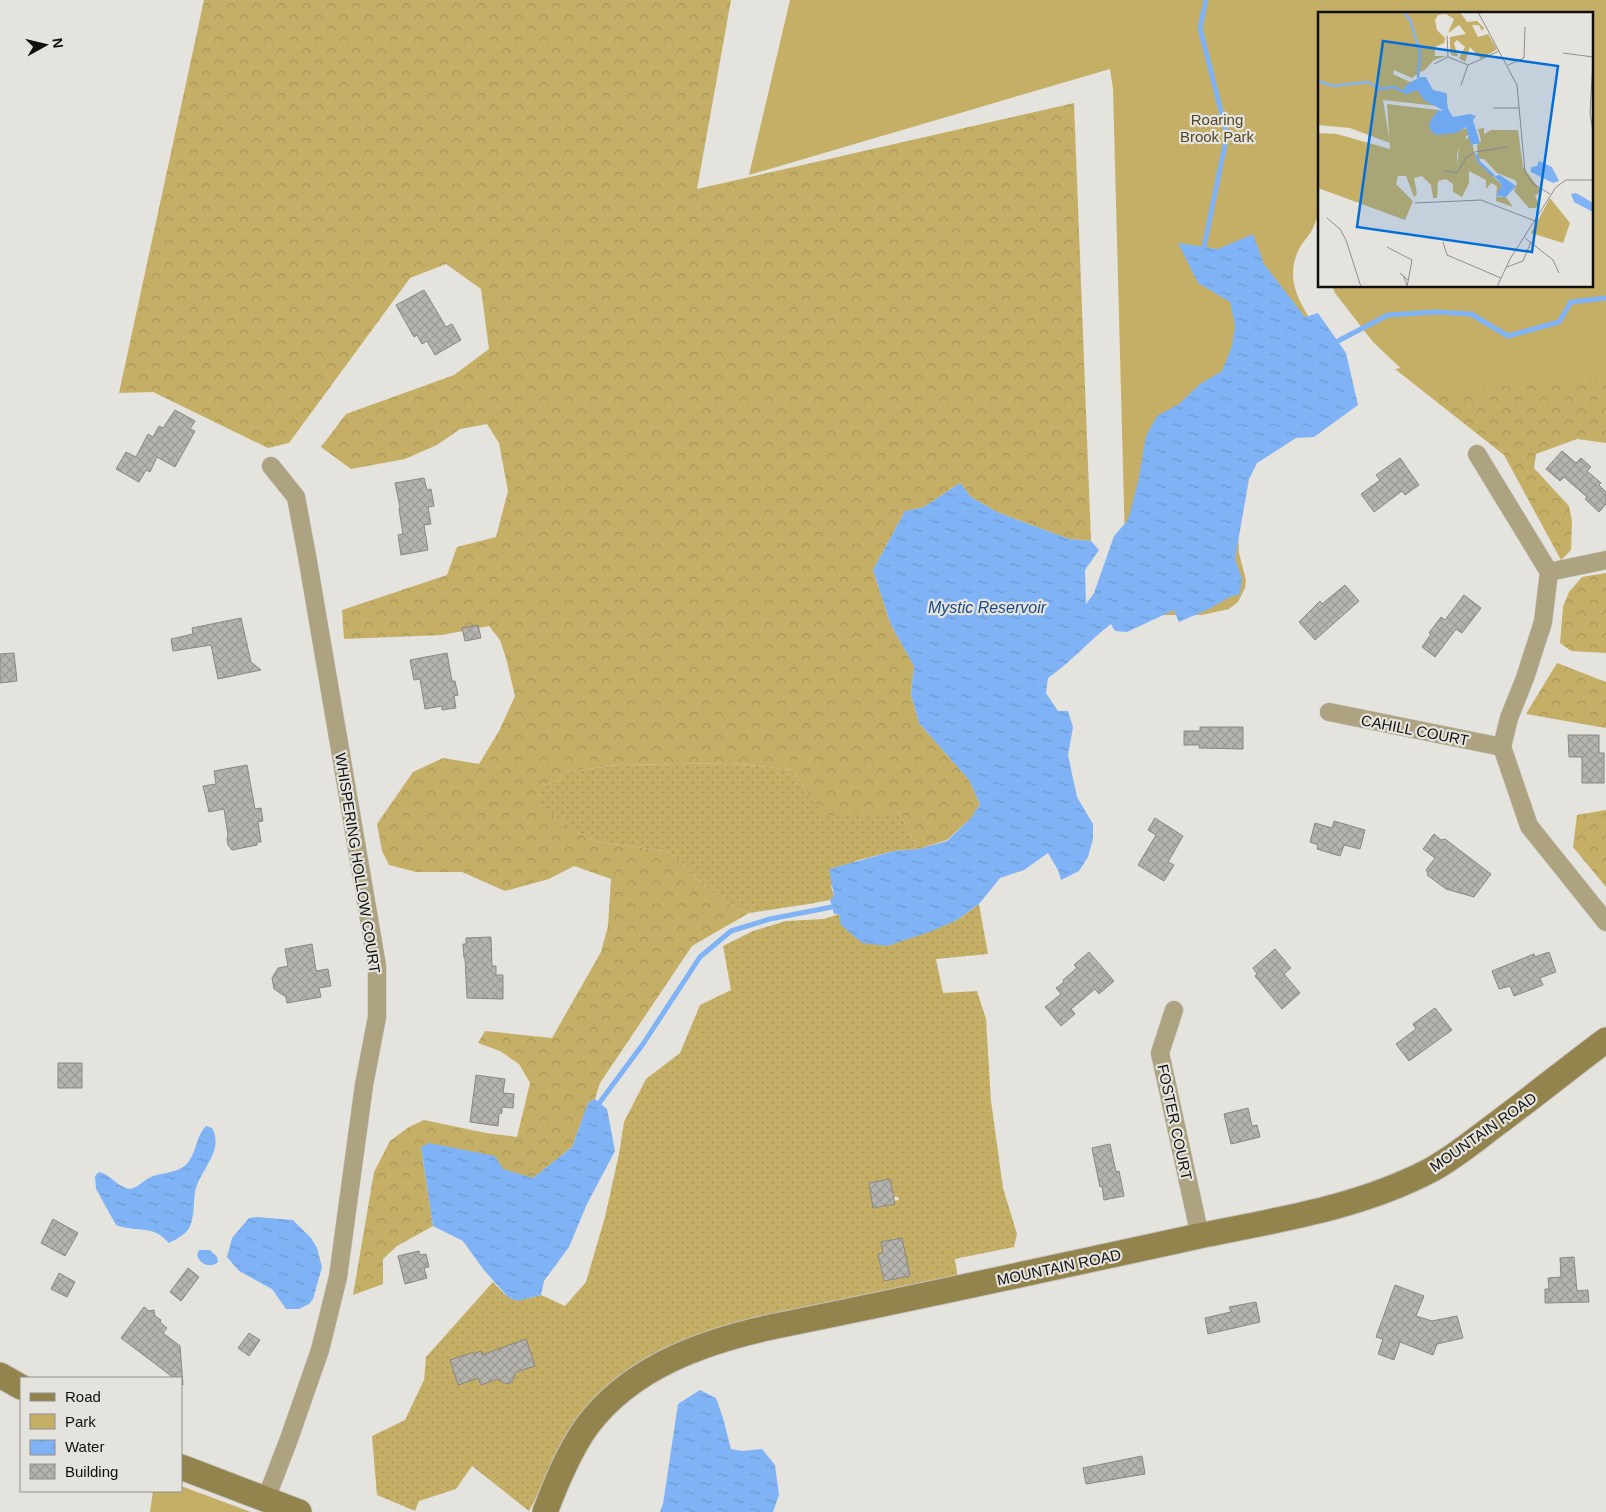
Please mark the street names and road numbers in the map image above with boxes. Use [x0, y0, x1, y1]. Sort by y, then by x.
street label: CAHILL COURT [1360, 711, 1470, 749]
street label: WHISPERING HOLLOW COURT [332, 752, 384, 974]
street label: FOSTER COURT [1154, 1062, 1196, 1182]
street label: MOUNTAIN ROAD [1426, 1089, 1540, 1175]
street label: MOUNTAIN ROAD [995, 1246, 1123, 1288]

